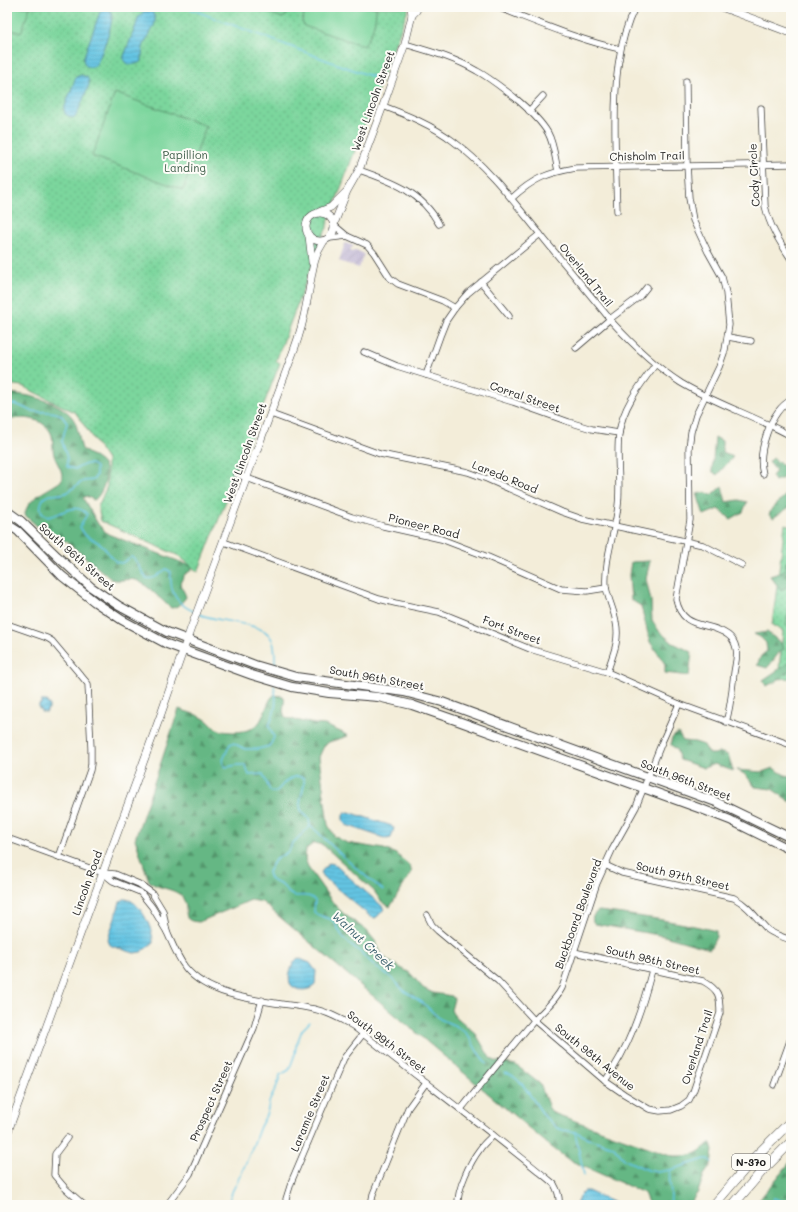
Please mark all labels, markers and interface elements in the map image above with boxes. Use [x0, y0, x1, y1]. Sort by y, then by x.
street label: West Lincoln Street [347, 48, 398, 153]
street label: Cody Circle [744, 143, 763, 207]
park label: Papillion Landing [162, 147, 208, 175]
street label: Chisholm Trail [609, 147, 685, 164]
street label: Overland Trail [556, 240, 617, 310]
street label: Corral Street [488, 377, 563, 416]
street label: West Lincoln Street [219, 400, 270, 505]
street label: Laredo Road [470, 457, 540, 496]
street label: Pioneer Road [387, 509, 461, 542]
street label: South 96th Street [36, 519, 119, 594]
street label: Fort Street [481, 611, 544, 648]
street label: South 96th Street [328, 662, 426, 693]
street label: South 96th Street [639, 755, 734, 804]
street label: Lincoln Road [68, 848, 105, 917]
street label: Buckboard Boulevard [551, 857, 604, 971]
street label: South 97th Street [635, 857, 731, 894]
water label: Walnut Creek [329, 907, 399, 974]
street label: South 98th Street [605, 941, 702, 978]
street label: South 99th Street [344, 1007, 430, 1077]
street label: Overland Trail [677, 1008, 716, 1086]
street label: South 98th Avenue [552, 1020, 639, 1094]
street label: Prospect Street [186, 1058, 235, 1144]
street label: Laramie Street [287, 1072, 333, 1154]
road number: N-370 [732, 1154, 770, 1170]

